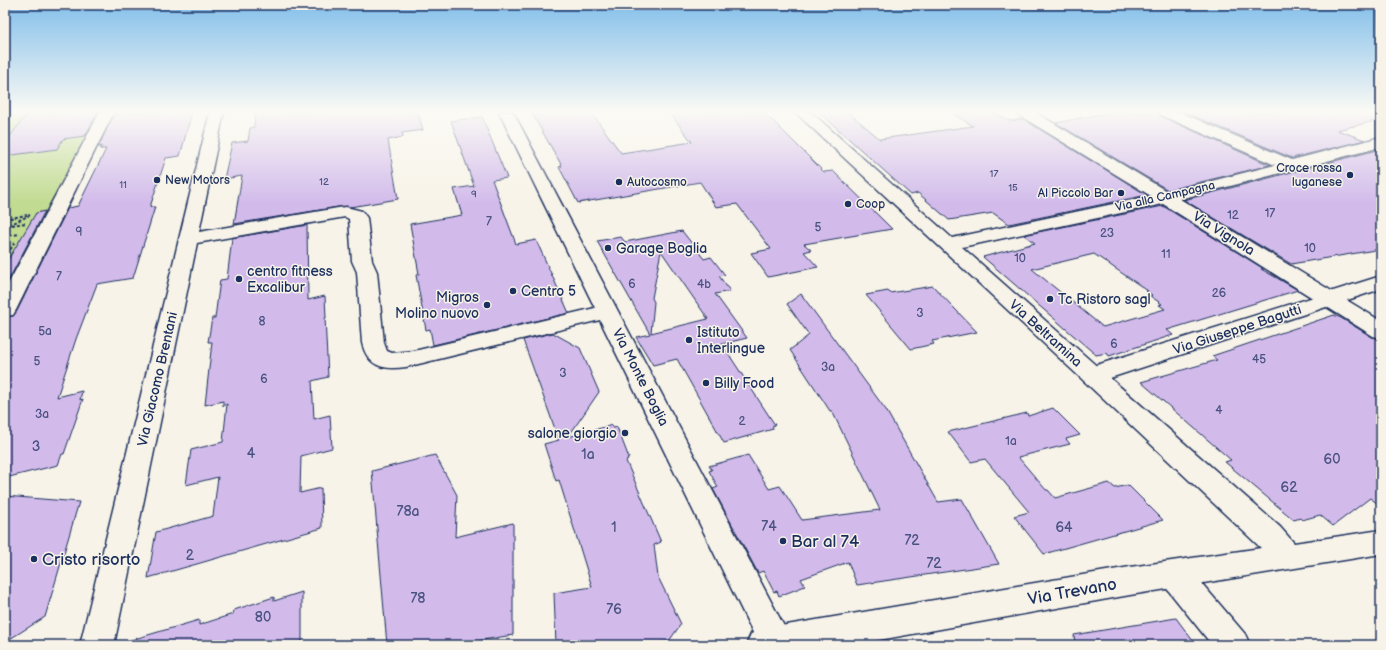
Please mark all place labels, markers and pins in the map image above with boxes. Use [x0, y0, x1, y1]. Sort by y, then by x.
place label: Croce rossa luganese [1276, 161, 1342, 190]
marker: Croce rossa luganese [1345, 170, 1355, 180]
place label: New Motors [165, 173, 230, 188]
marker: New Motors [152, 175, 162, 185]
place label: Autocosmo [627, 175, 687, 190]
marker: Autocosmo [614, 177, 624, 187]
place label: Al Piccolo Bar [1038, 186, 1114, 201]
marker: Al Piccolo Bar [1116, 188, 1126, 198]
place label: Coop [856, 197, 885, 212]
marker: Coop [843, 199, 853, 209]
place label: Garage Boglia [616, 240, 707, 257]
marker: Garage Boglia [603, 243, 613, 253]
place label: centro fitness Excalibur [247, 263, 333, 296]
marker: centro fitness Excalibur [234, 274, 244, 284]
place label: Centro 5 [521, 283, 576, 300]
marker: Centro 5 [508, 286, 518, 296]
place label: Migros Molino nuovo [395, 289, 479, 322]
place label: Tc Ristoro sagl [1058, 291, 1151, 308]
marker: Tc Ristoro sagl [1045, 294, 1055, 304]
marker: Migros Molino nuovo [482, 300, 492, 310]
place label: Istituto Interlingue [697, 324, 765, 357]
marker: Istituto Interlingue [684, 335, 694, 345]
place label: Billy Food [714, 375, 774, 392]
marker: Billy Food [701, 378, 711, 388]
place label: salone giorgio [528, 425, 617, 442]
marker: salone giorgio [620, 428, 630, 438]
place label: Bar al 74 [791, 532, 860, 552]
marker: Bar al 74 [778, 536, 788, 546]
place label: Cristo risorto [42, 550, 140, 570]
marker: Cristo risorto [29, 554, 39, 564]

